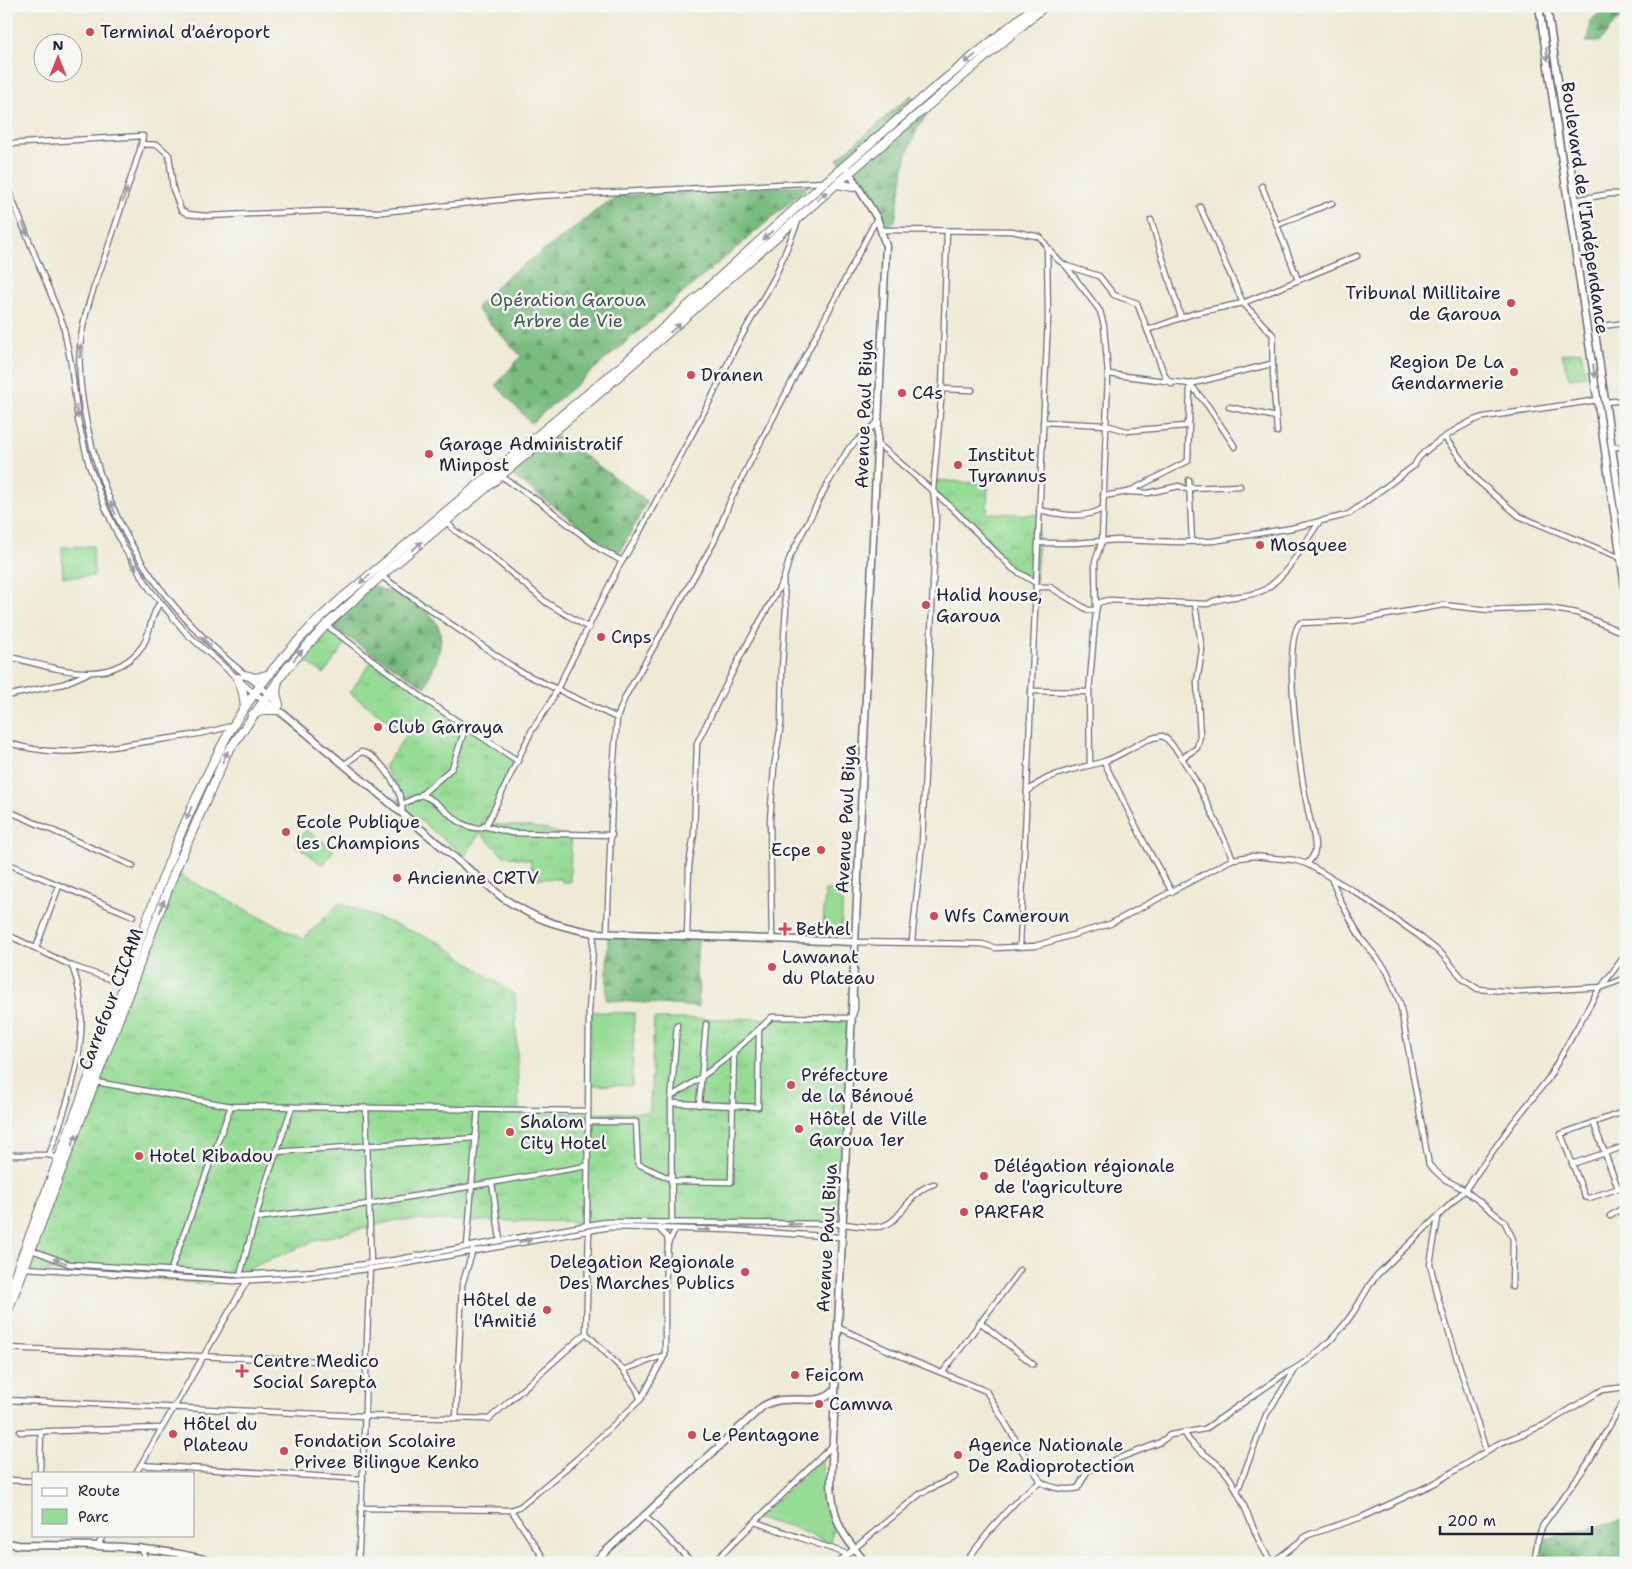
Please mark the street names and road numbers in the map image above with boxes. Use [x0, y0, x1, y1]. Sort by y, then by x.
street label: Boulevard de l'Indépendance [1555, 80, 1615, 336]
street label: Avenue Paul Biya [849, 339, 879, 489]
street label: Avenue Paul Biya [830, 744, 862, 894]
street label: Carrefour CICAM [73, 924, 149, 1074]
street label: Avenue Paul Biya [811, 1163, 843, 1313]

